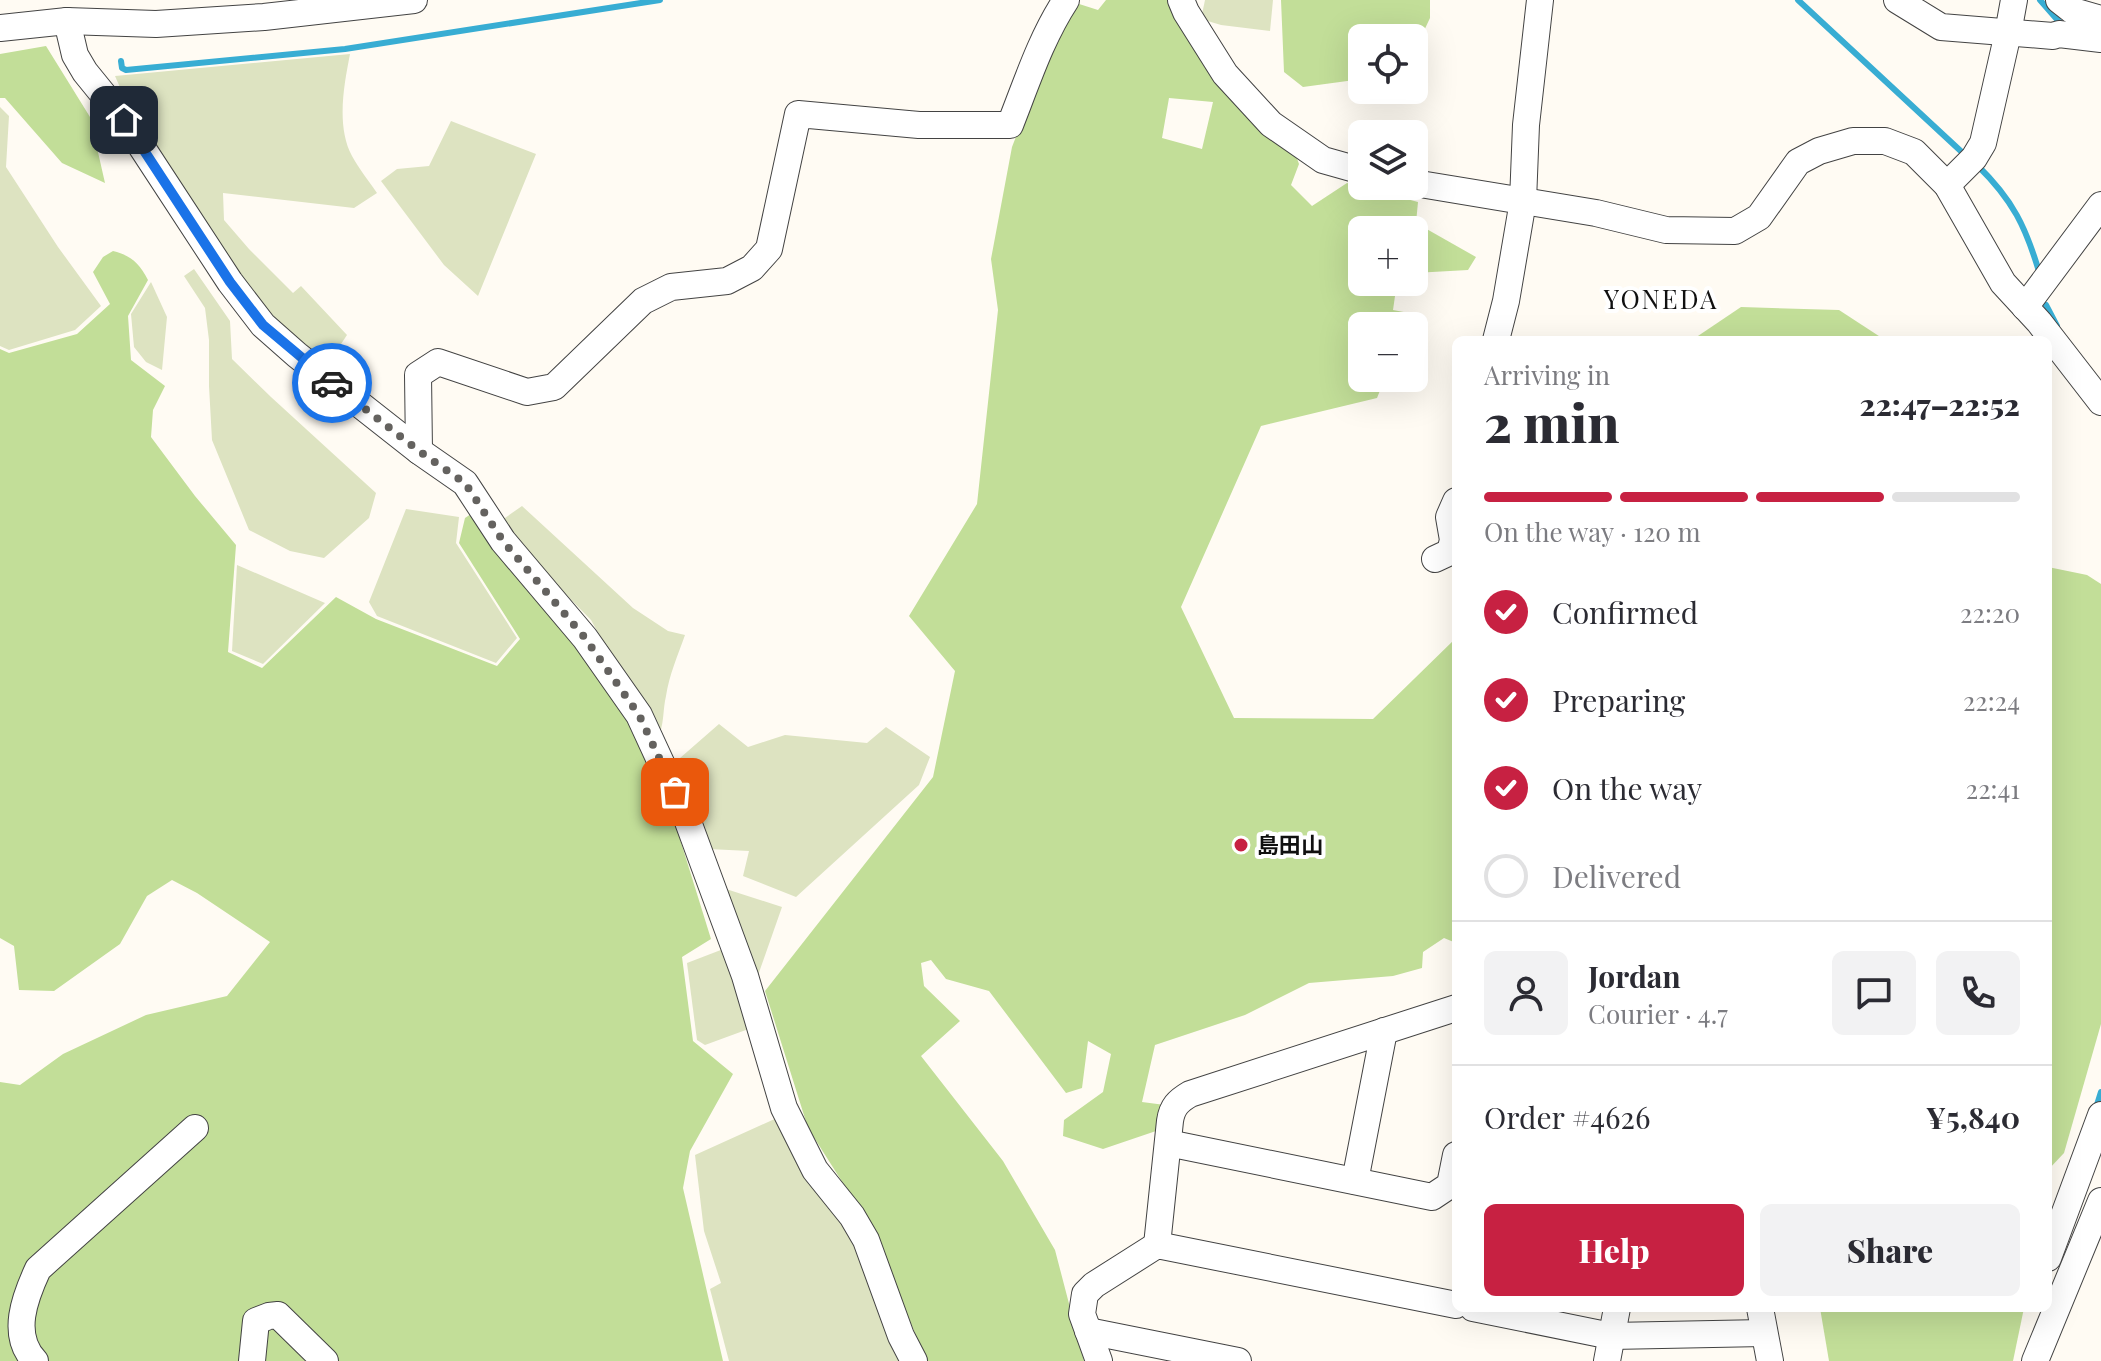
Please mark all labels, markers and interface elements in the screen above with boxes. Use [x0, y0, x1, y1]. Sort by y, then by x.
map controls [1348, 24, 1428, 392]
button: locate [1348, 24, 1428, 104]
pin [90, 86, 158, 154]
icon: home [102, 98, 146, 142]
button: layers [1348, 120, 1428, 200]
button: + [1348, 216, 1428, 296]
district label: YONEDA [1603, 281, 1718, 316]
button: − [1348, 312, 1428, 392]
courier [292, 343, 372, 423]
text: Arriving in [1484, 357, 1610, 392]
icon: car [310, 361, 354, 405]
text: 22:47–22:52 [1860, 384, 2020, 424]
text: 2 min [1484, 387, 1619, 456]
text: On the way · 120 m [1484, 514, 1701, 549]
icon: check [1484, 590, 1528, 634]
text: Confirmed [1552, 592, 1698, 632]
text: 22:20 [1960, 595, 2020, 630]
icon: check [1484, 678, 1528, 722]
text: Preparing [1552, 680, 1685, 720]
text: 22:24 [1963, 683, 2020, 718]
pin [641, 758, 709, 826]
icon: check [1484, 766, 1528, 810]
text: On the way [1552, 768, 1702, 808]
icon: bag [653, 770, 697, 814]
text: 22:41 [1966, 771, 2020, 806]
place label: 島田山 [1257, 829, 1323, 859]
marker: 島田山 [1232, 836, 1250, 854]
text: Delivered [1552, 856, 1681, 896]
button: person [1484, 951, 1568, 1035]
button: chat [1832, 951, 1916, 1035]
button: phone [1936, 951, 2020, 1035]
text: Jordan [1588, 956, 1681, 996]
text: Courier · 4.7 [1588, 996, 1728, 1031]
text: Order #4626 [1484, 1097, 1651, 1137]
text: ¥5,840 [1926, 1097, 2020, 1137]
button: Help [1484, 1204, 1744, 1296]
button: Share [1760, 1204, 2020, 1296]

